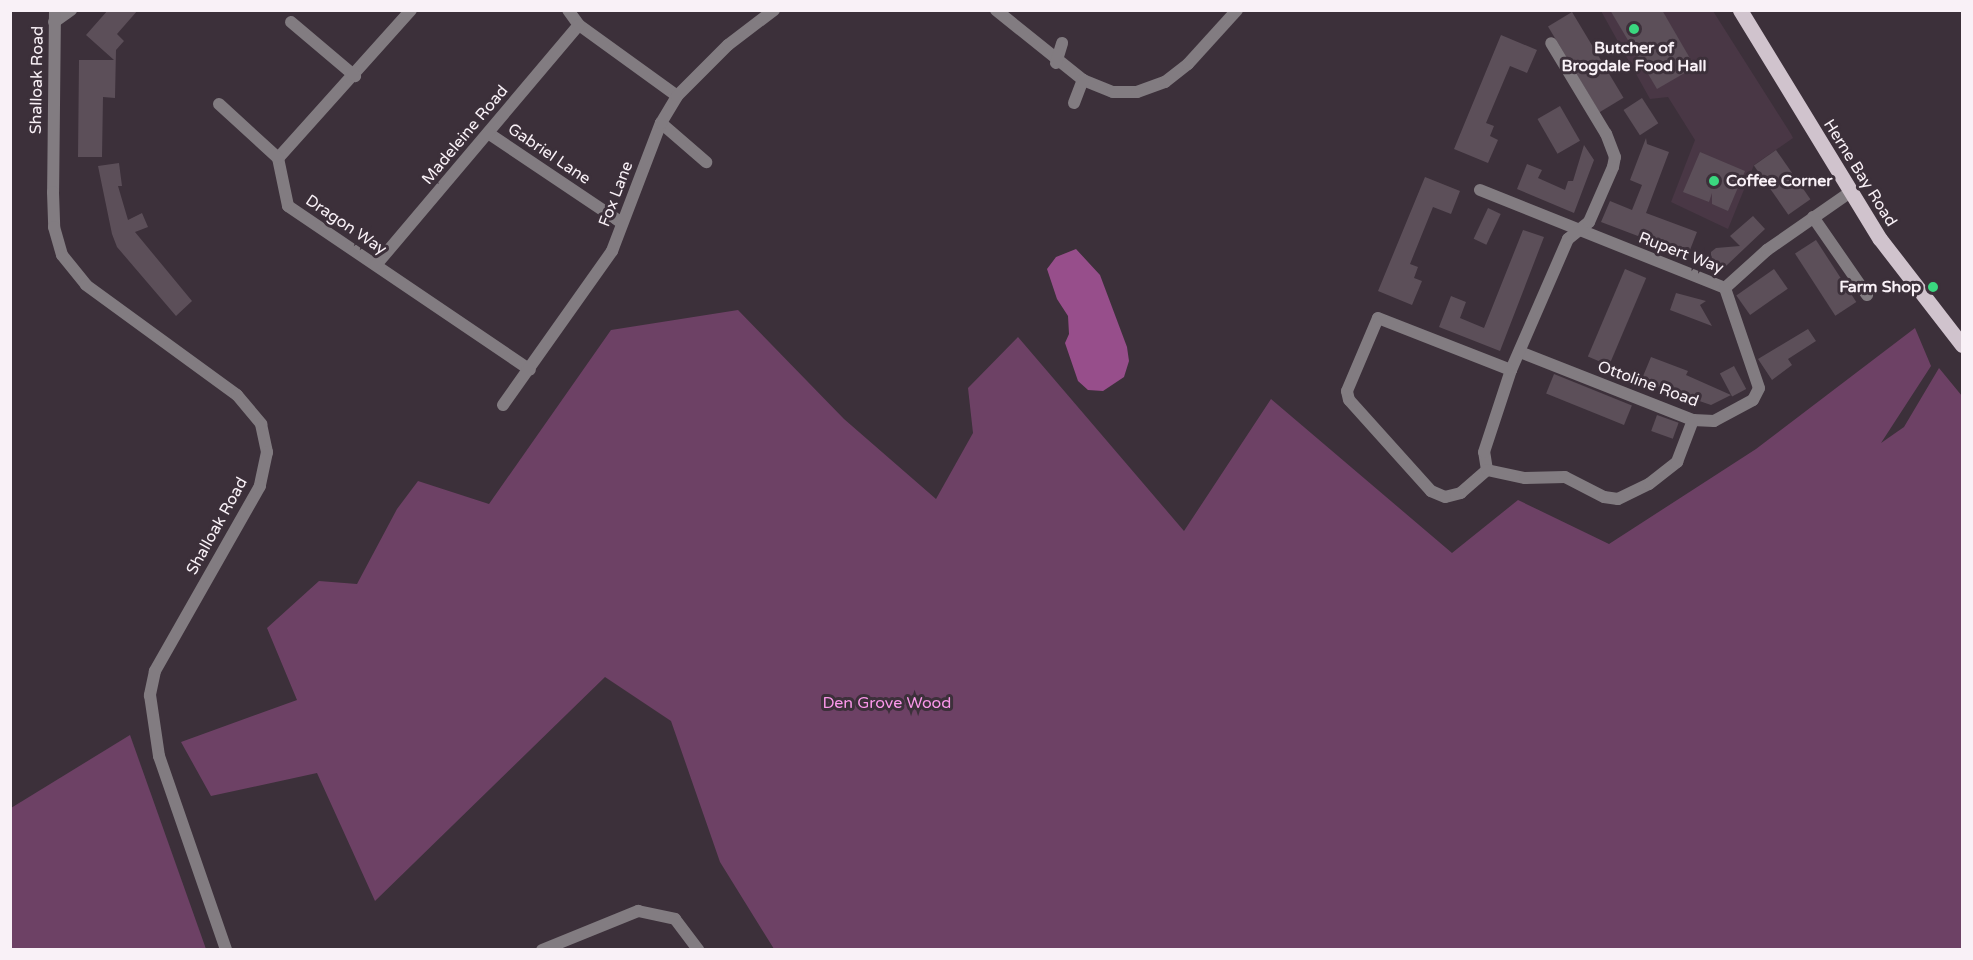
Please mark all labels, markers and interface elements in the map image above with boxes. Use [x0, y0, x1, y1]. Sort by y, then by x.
marker: Butcher of Brogdale Food Hall [1627, 22, 1641, 36]
street label: Shalloak Road [26, 26, 48, 134]
place label: Butcher of Brogdale Food Hall [1562, 38, 1706, 76]
street label: Madeleine Road [418, 81, 512, 189]
street label: Herne Bay Road [1819, 116, 1901, 230]
street label: Gabriel Lane [504, 119, 594, 189]
street label: Fox Lane [595, 159, 637, 229]
place label: Coffee Corner [1726, 171, 1832, 191]
marker: Coffee Corner [1707, 174, 1721, 188]
street label: Dragon Way [302, 191, 390, 259]
street label: Rupert Way [1636, 228, 1726, 278]
place label: Farm Shop [1839, 277, 1921, 297]
marker: Farm Shop [1926, 280, 1940, 294]
street label: Ottoline Road [1595, 357, 1701, 411]
street label: Shalloak Road [182, 474, 252, 578]
park label: Den Grove Wood [823, 693, 951, 713]

